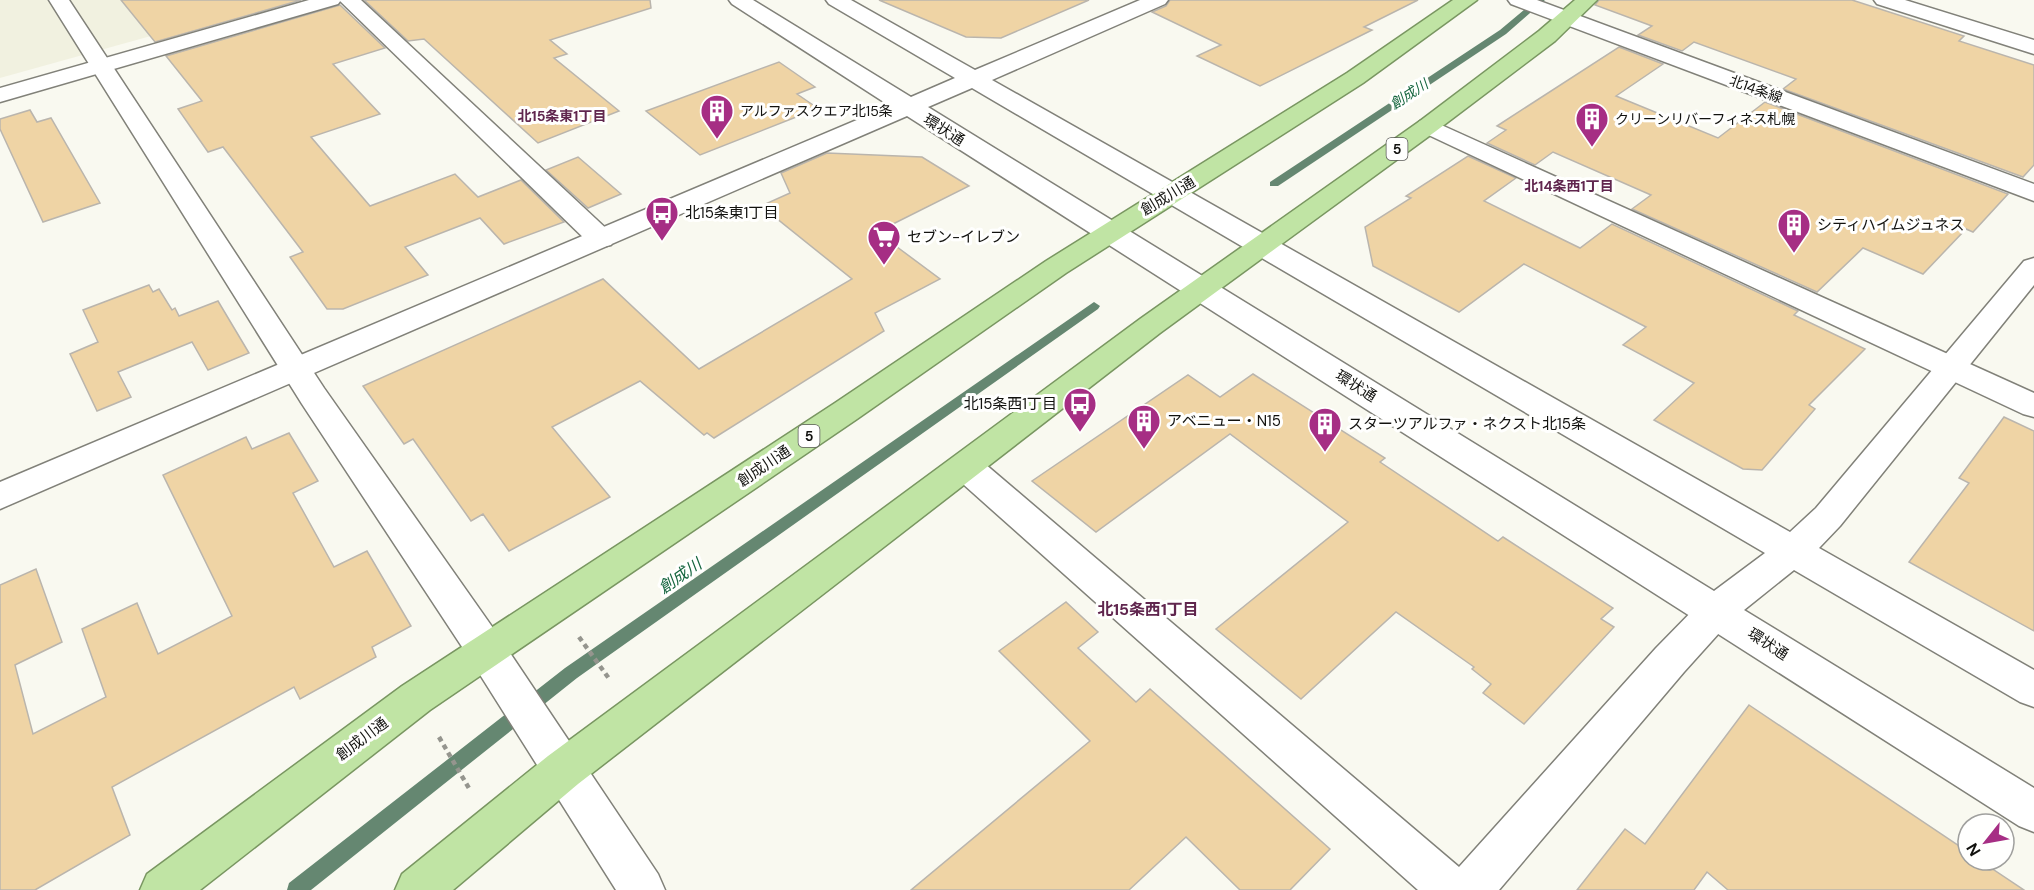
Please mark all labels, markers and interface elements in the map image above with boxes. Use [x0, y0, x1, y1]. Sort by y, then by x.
street label: 北14条線 [1727, 71, 1785, 107]
water label: 創成川 [1386, 74, 1433, 113]
building icon: アルファスクエア北15条 [699, 93, 735, 140]
building icon: クリーンリバーフィネス札幌 [1574, 101, 1610, 148]
place label: アルファスクエア北15条 [740, 102, 893, 120]
district label: 北15条東1丁目 [518, 107, 606, 125]
street label: 環状通 [920, 110, 968, 150]
place label: クリーンリバーフィネス札幌 [1615, 110, 1795, 128]
road number: 5 [1386, 138, 1408, 160]
street label: 創成川通 [1137, 172, 1199, 220]
district label: 北14条西1丁目 [1524, 177, 1614, 195]
bus stop icon: 北15条東1丁目 [644, 195, 680, 242]
place label: 北15条東1丁目 [685, 203, 779, 223]
building icon: シティハイムジュネス [1776, 207, 1812, 254]
place label: シティハイムジュネス [1817, 215, 1964, 235]
supermarket icon: セブン-イレブン [866, 219, 902, 266]
place label: セブン-イレブン [907, 227, 1020, 247]
street label: 環状通 [1332, 366, 1380, 406]
bus stop icon: 北15条西1丁目 [1062, 386, 1098, 433]
place label: 北15条西1丁目 [963, 394, 1057, 414]
building icon: アベニュー・N15 [1126, 403, 1162, 450]
building icon: スターツアルファ・ネクスト北15条 [1307, 406, 1343, 453]
place label: アベニュー・N15 [1167, 411, 1281, 431]
place label: スターツアルファ・ネクスト北15条 [1348, 414, 1586, 434]
road number: 5 [798, 425, 820, 447]
street label: 創成川通 [734, 441, 794, 491]
water label: 創成川 [654, 552, 707, 598]
district label: 北15条西1丁目 [1097, 599, 1199, 620]
street label: 環状通 [1744, 623, 1792, 665]
street label: 創成川通 [332, 713, 392, 765]
north arrow [1956, 812, 2016, 872]
text: N [1962, 839, 1986, 860]

